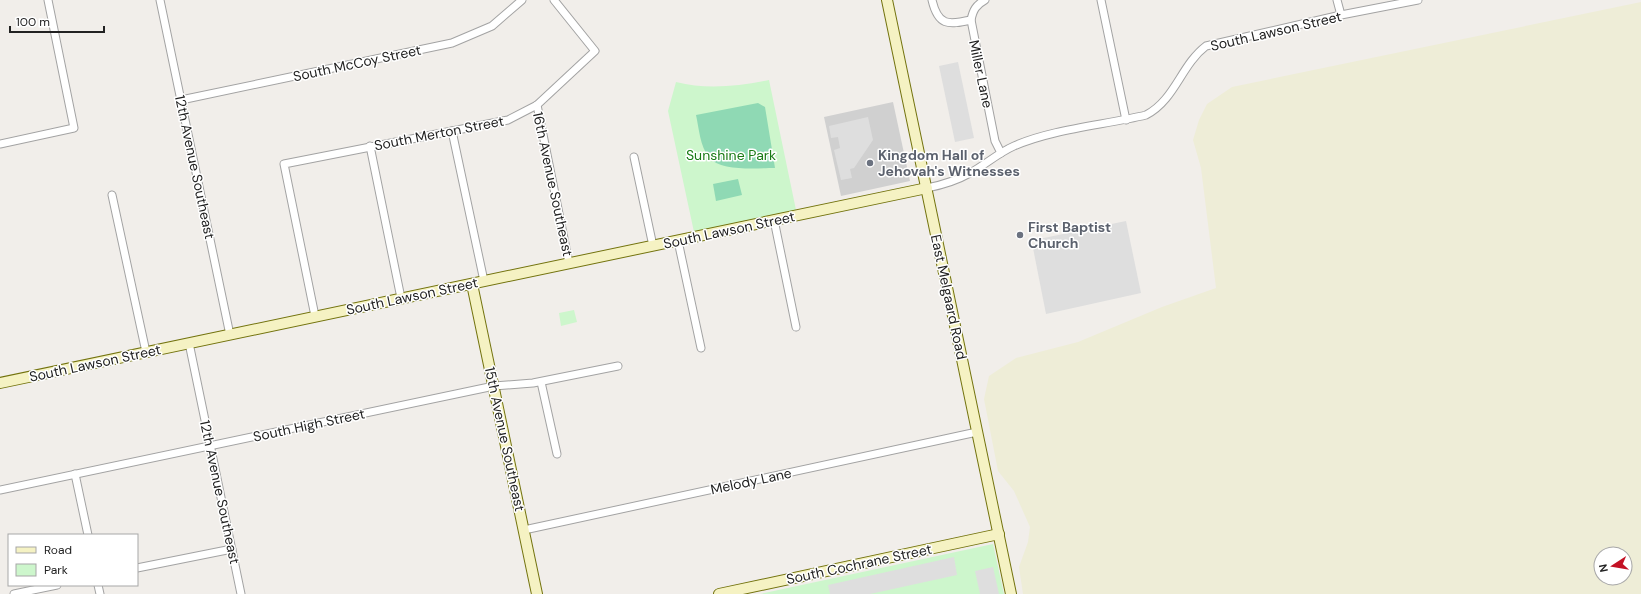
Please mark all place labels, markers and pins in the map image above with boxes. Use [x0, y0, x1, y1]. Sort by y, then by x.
place label: Kingdom Hall of Jehovah's Witnesses [878, 146, 1020, 180]
marker: Kingdom Hall of Jehovah's Witnesses [865, 158, 875, 168]
place label: First Baptist Church [1028, 218, 1111, 252]
marker: First Baptist Church [1015, 230, 1025, 240]

